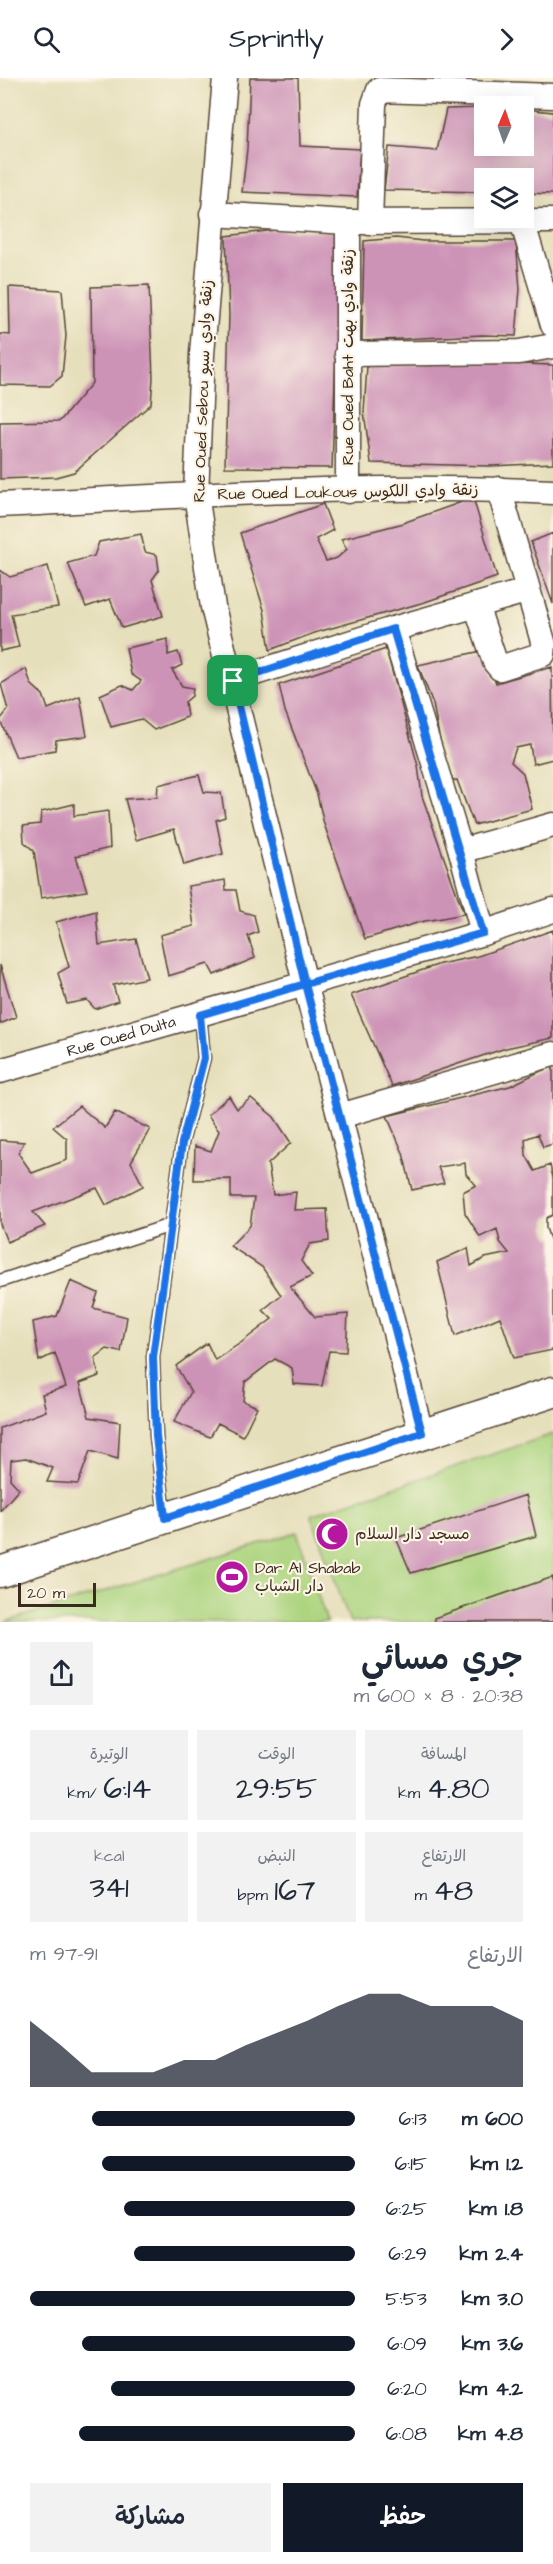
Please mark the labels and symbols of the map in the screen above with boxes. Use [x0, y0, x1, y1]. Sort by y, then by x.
north arrow [474, 96, 534, 156]
street label: Rue Oued Baht زنقة وادي بهت [337, 249, 359, 465]
street label: Rue Oued Sebou زنقة وادي سبو [188, 279, 218, 503]
street label: Rue Oued Loukous زنقة وادي اللكوس [217, 479, 479, 505]
pin [207, 655, 258, 706]
street label: Rue Oued Dulta [64, 1010, 178, 1062]
mosque icon: مسجد دار السلام [314, 1516, 350, 1552]
place label: مسجد دار السلام [355, 1523, 470, 1546]
place label: Dar Al Shabab دار الشباب [255, 1557, 360, 1597]
sports icon: Dar Al Shabab دار الشباب [214, 1559, 250, 1595]
scale bar [18, 1580, 96, 1608]

